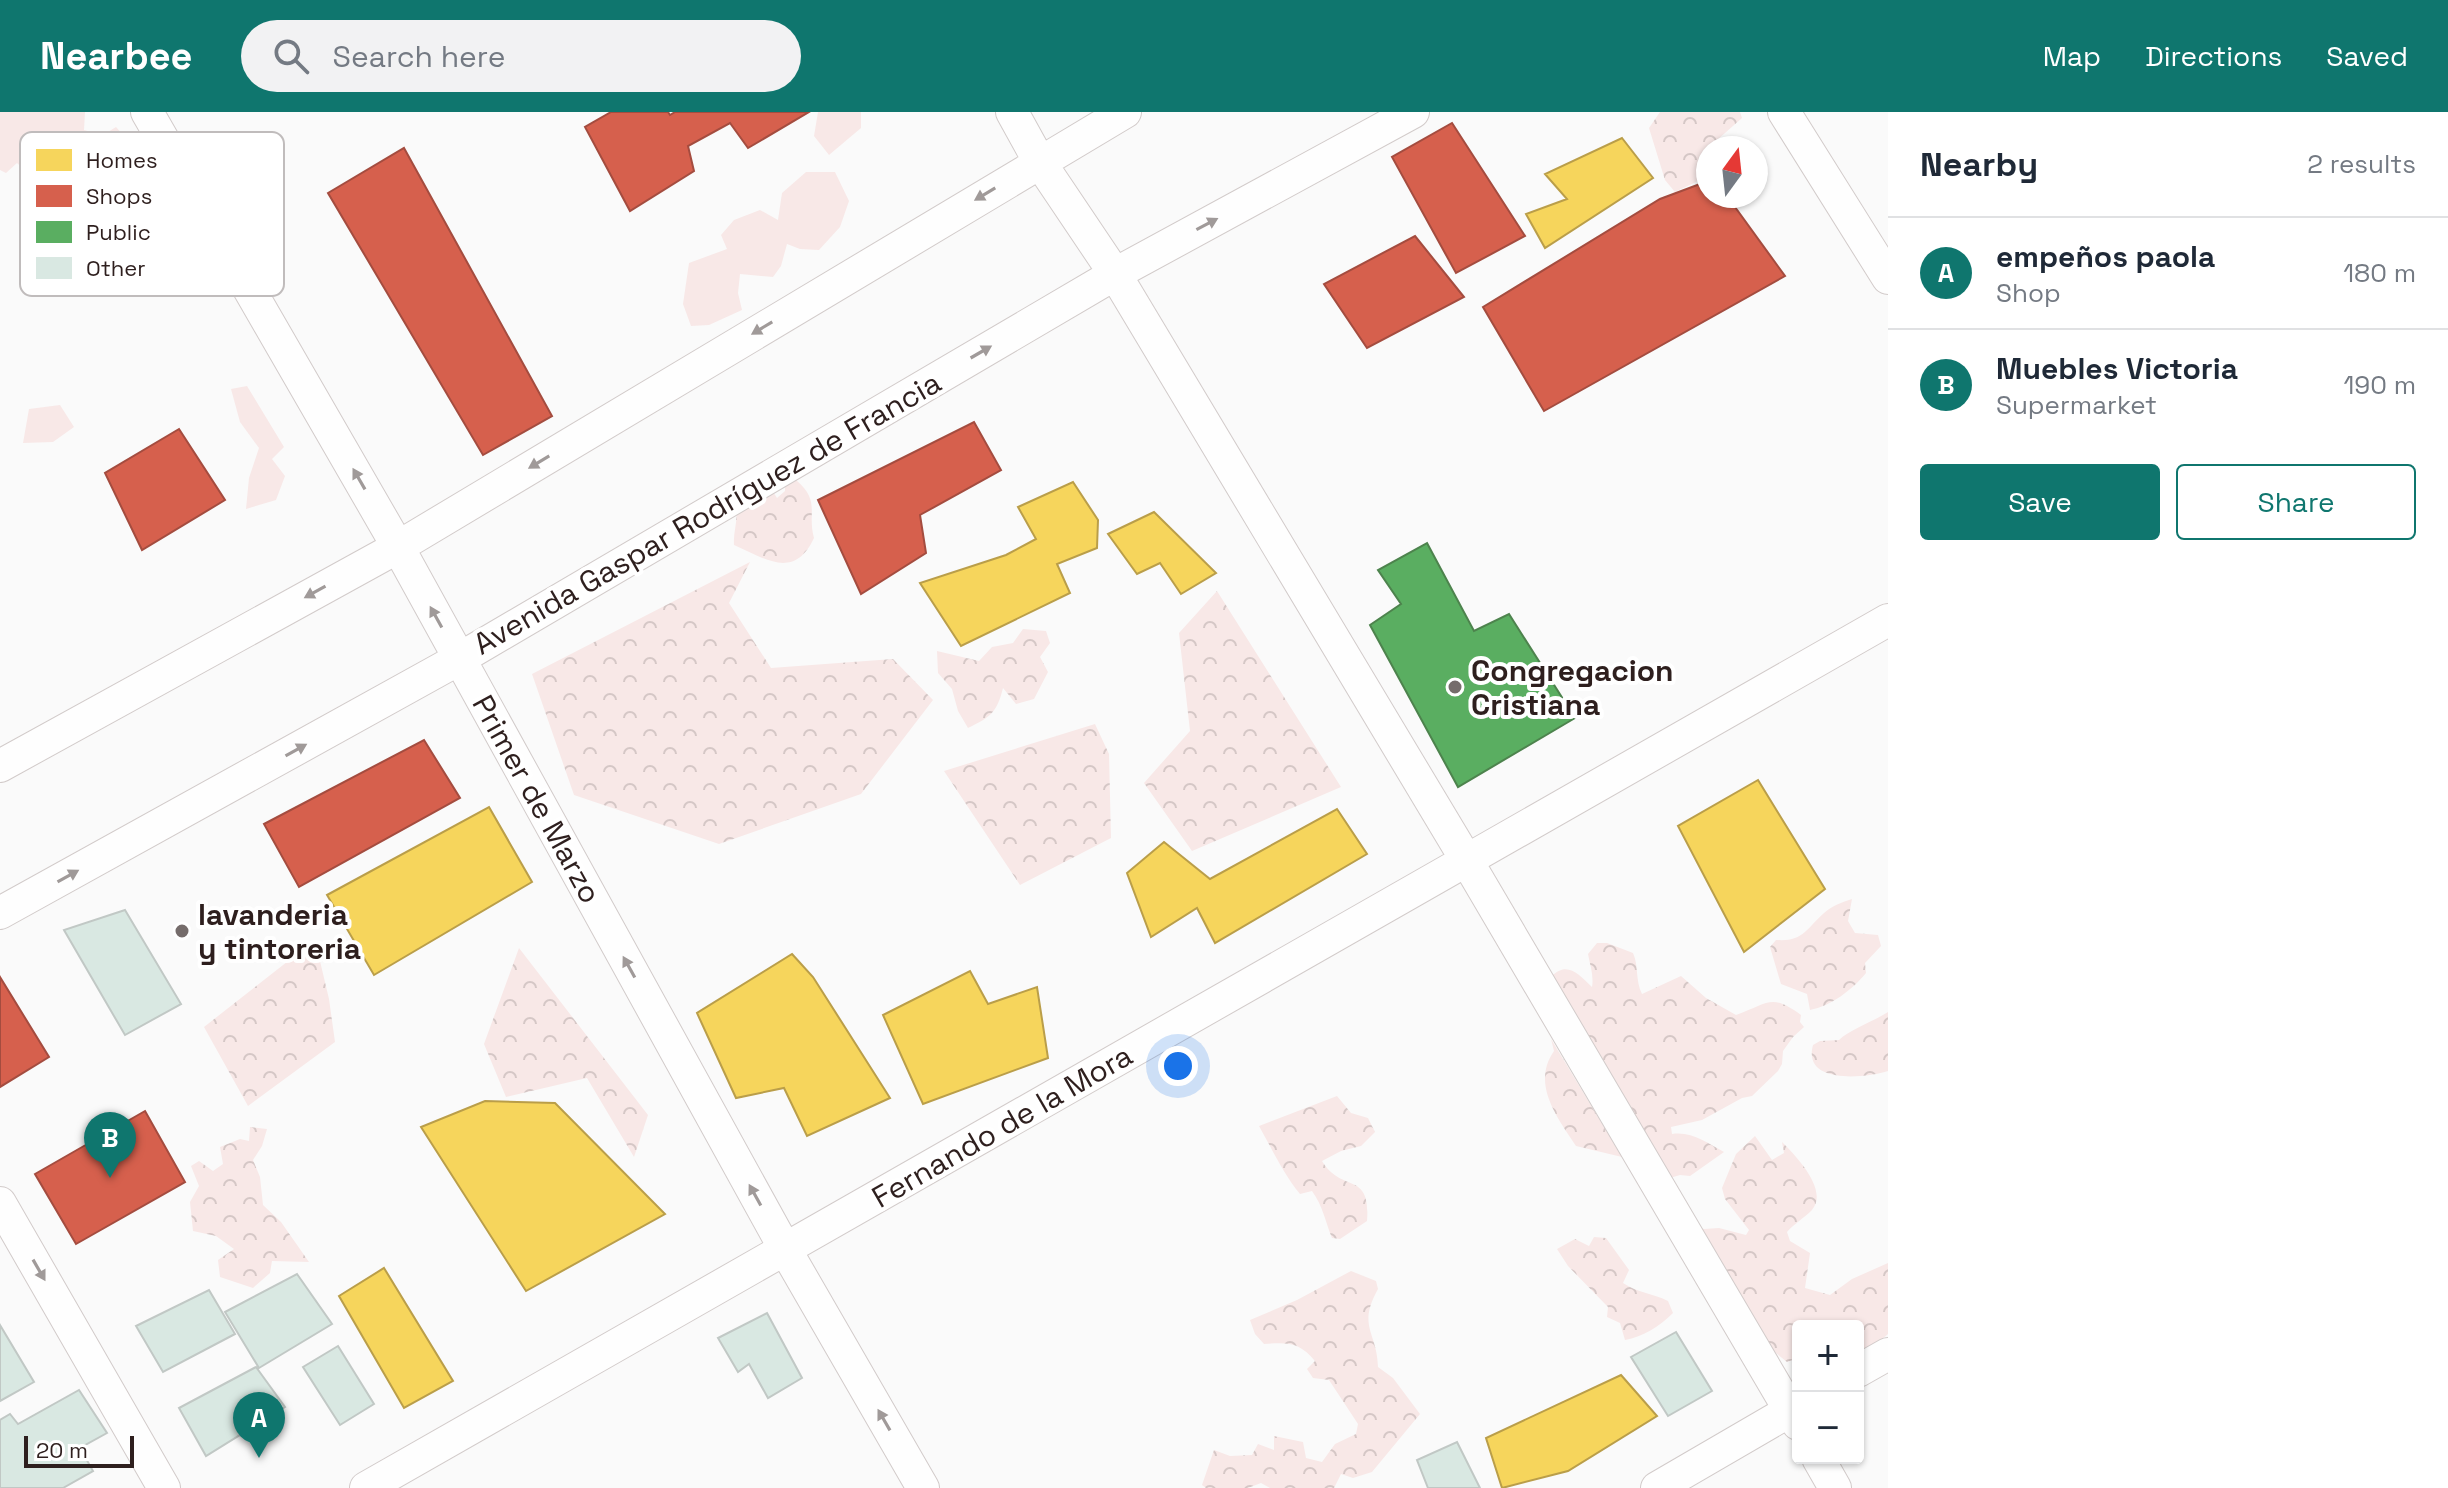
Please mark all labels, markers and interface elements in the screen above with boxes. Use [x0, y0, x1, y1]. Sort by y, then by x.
search box [241, 20, 801, 92]
text: Nearbee [40, 32, 193, 80]
icon: search [269, 34, 313, 78]
text: Search here [333, 37, 505, 76]
text: Map [2043, 38, 2101, 74]
text: Directions [2145, 38, 2282, 74]
text: Saved [2326, 38, 2408, 74]
legend [20, 132, 284, 296]
north arrow [1696, 136, 1768, 208]
text: Nearby [1920, 143, 2038, 186]
text: Homes [86, 146, 158, 174]
text: 2 results [2307, 147, 2416, 181]
text: Shops [86, 182, 152, 210]
one-way arrow [974, 186, 996, 200]
one-way arrow [1195, 217, 1218, 231]
text: Public [86, 218, 151, 246]
text: empeños paola [1996, 237, 2215, 276]
text: Other [86, 254, 146, 282]
text: A [1938, 256, 1954, 290]
text: 180 m [2343, 256, 2416, 290]
text: Shop [1996, 276, 2061, 310]
one-way arrow [751, 320, 773, 334]
one-way arrow [970, 346, 992, 360]
text: Muebles Victoria [1996, 349, 2238, 388]
street label: Avenida Gaspar Rodríguez de Francia [466, 363, 948, 663]
text: B [1937, 368, 1955, 402]
text: 190 m [2344, 368, 2416, 402]
text: Supermarket [1996, 388, 2157, 422]
one-way arrow [528, 454, 550, 468]
button: Save [1920, 464, 2160, 540]
button: Share [2176, 464, 2416, 540]
one-way arrow [352, 468, 366, 490]
one-way arrow [304, 585, 326, 599]
one-way arrow [429, 606, 443, 628]
place label: Congregacion Cristiana [1471, 651, 1674, 724]
marker: Congregacion Cristiana [1446, 678, 1464, 696]
street label: Primer de Marzo [464, 688, 610, 910]
one-way arrow [284, 743, 307, 756]
one-way arrow [57, 869, 79, 883]
place label: lavanderia y tintoreria [198, 895, 361, 968]
marker: lavanderia y tintoreria [173, 922, 191, 940]
one-way arrow [623, 956, 637, 978]
street label: Fernando de la Mora [865, 1036, 1139, 1216]
your location [1158, 1046, 1198, 1086]
pin: B [84, 1112, 136, 1178]
one-way arrow [748, 1183, 762, 1206]
one-way arrow [32, 1259, 46, 1281]
map controls [1792, 1320, 1864, 1464]
button: + [1792, 1320, 1864, 1392]
pin: A [233, 1392, 285, 1458]
button: − [1792, 1392, 1864, 1464]
one-way arrow [877, 1409, 891, 1432]
scale bar [24, 1432, 134, 1468]
text: 20 m [36, 1436, 88, 1464]

